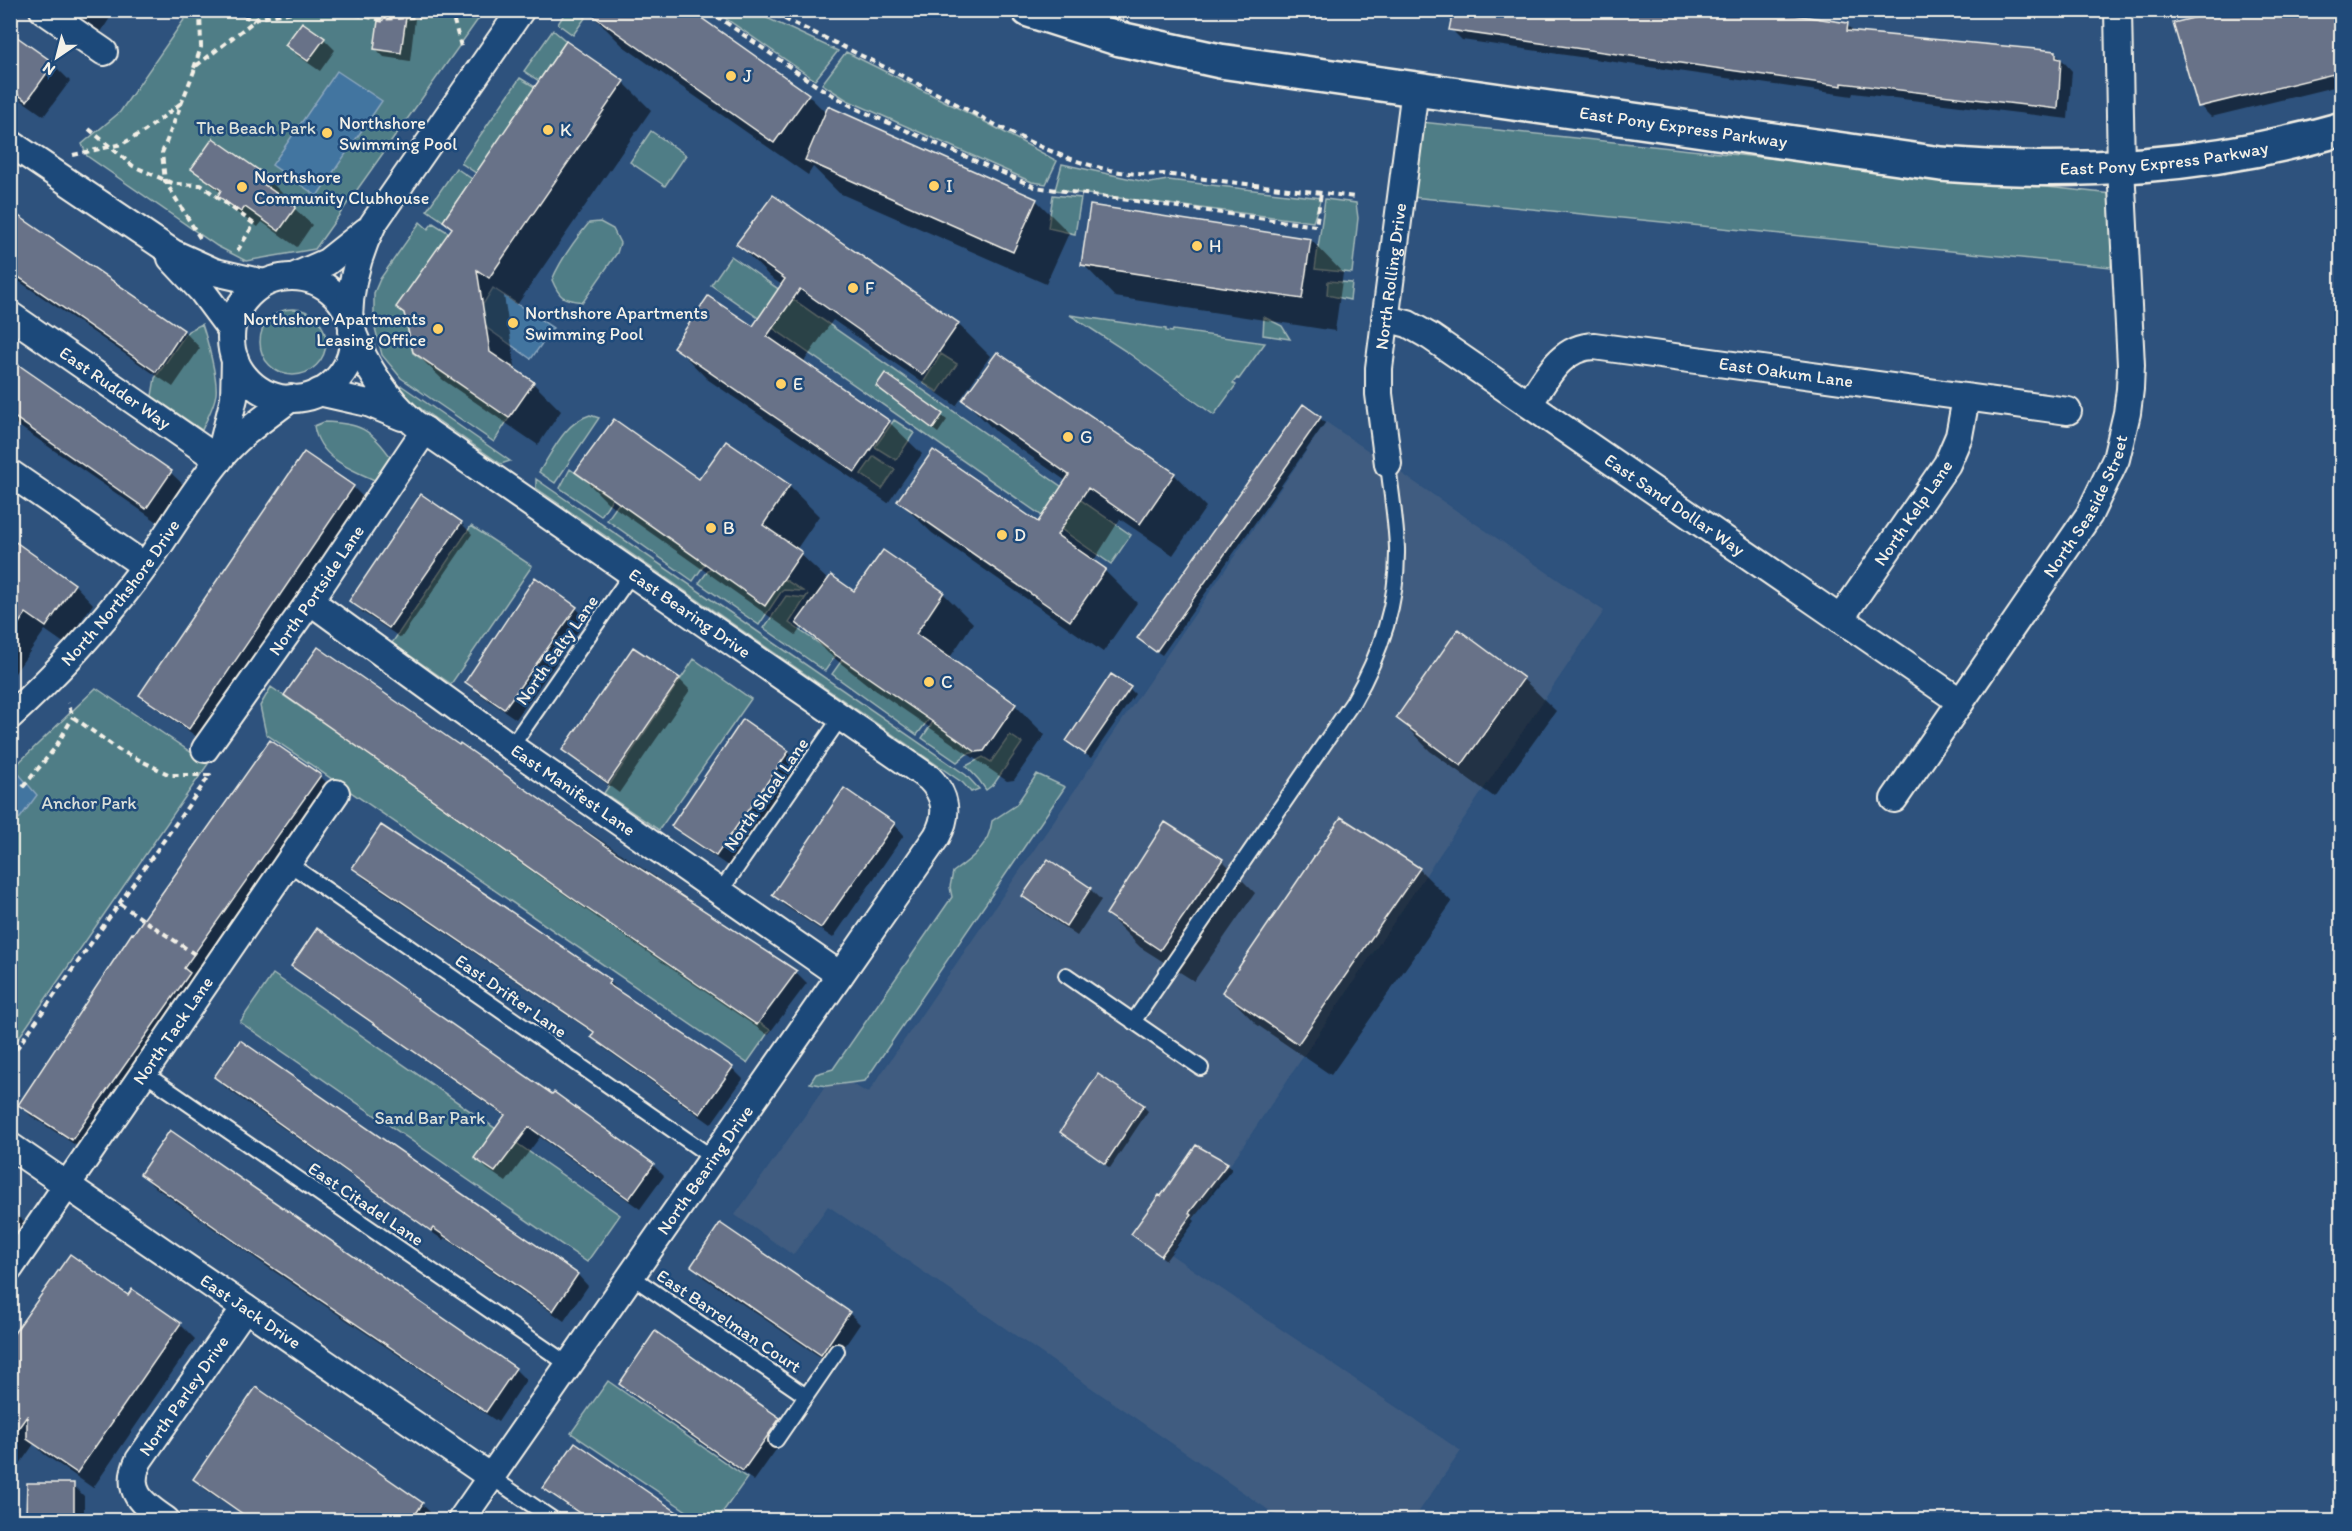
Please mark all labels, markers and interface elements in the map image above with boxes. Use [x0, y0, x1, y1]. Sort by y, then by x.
north arrow [27, 27, 87, 87]
text: N [39, 58, 59, 80]
place label: J [743, 65, 752, 87]
marker: J [724, 69, 738, 83]
street label: East Pony Express Parkway [1578, 101, 1789, 153]
place label: Northshore Swimming Pool [339, 112, 457, 155]
park label: The Beach Park [196, 117, 316, 139]
place label: K [560, 119, 572, 141]
marker: K [541, 123, 555, 137]
marker: Northshore Swimming Pool [320, 126, 334, 140]
street label: East Pony Express Parkway [2060, 136, 2271, 180]
place label: Northshore Community Clubhouse [254, 166, 429, 209]
place label: I [946, 175, 953, 197]
marker: I [927, 179, 941, 193]
marker: Northshore Community Clubhouse [235, 180, 249, 194]
street label: North Rolling Drive [1370, 202, 1411, 351]
place label: H [1209, 235, 1221, 257]
marker: H [1190, 239, 1204, 253]
place label: F [865, 277, 875, 299]
marker: F [846, 281, 860, 295]
place label: Northshore Apartments Swimming Pool [525, 302, 708, 345]
place label: Northshore Apartments Leasing Office [243, 308, 426, 351]
marker: Northshore Apartments Swimming Pool [506, 316, 520, 330]
marker: Northshore Apartments Leasing Office [431, 322, 445, 336]
street label: East Rudder Way [55, 342, 176, 435]
street label: East Oakum Lane [1718, 352, 1854, 392]
place label: E [793, 373, 803, 395]
marker: E [774, 377, 788, 391]
place label: G [1080, 426, 1092, 448]
marker: G [1061, 430, 1075, 444]
street label: North Seaside Street [2038, 433, 2132, 582]
street label: East Sand Dollar Way [1600, 449, 1749, 561]
street label: North Kelp Lane [1869, 456, 1958, 570]
street label: North Northshore Drive [56, 515, 185, 671]
place label: B [723, 517, 735, 539]
street label: North Portside Lane [264, 521, 369, 660]
marker: B [704, 521, 718, 535]
place label: D [1014, 524, 1026, 546]
marker: D [995, 528, 1009, 542]
street label: East Bearing Drive [624, 563, 755, 663]
street label: North Salty Lane [511, 591, 603, 709]
place label: C [941, 671, 953, 693]
marker: C [922, 675, 936, 689]
street label: North Shoal Lane [719, 733, 813, 855]
street label: East Manifest Lane [507, 739, 640, 841]
park label: Anchor Park [41, 792, 137, 814]
street label: East Drifter Lane [451, 949, 571, 1043]
street label: North Tack Lane [128, 972, 218, 1089]
street label: North Bearing Drive [652, 1101, 758, 1239]
park label: Sand Bar Park [375, 1107, 485, 1129]
street label: East Citadel Lane [304, 1157, 428, 1251]
street label: East Barrelman Court [653, 1264, 806, 1378]
street label: East Jack Drive [196, 1269, 305, 1354]
street label: North Parley Drive [134, 1331, 233, 1460]

